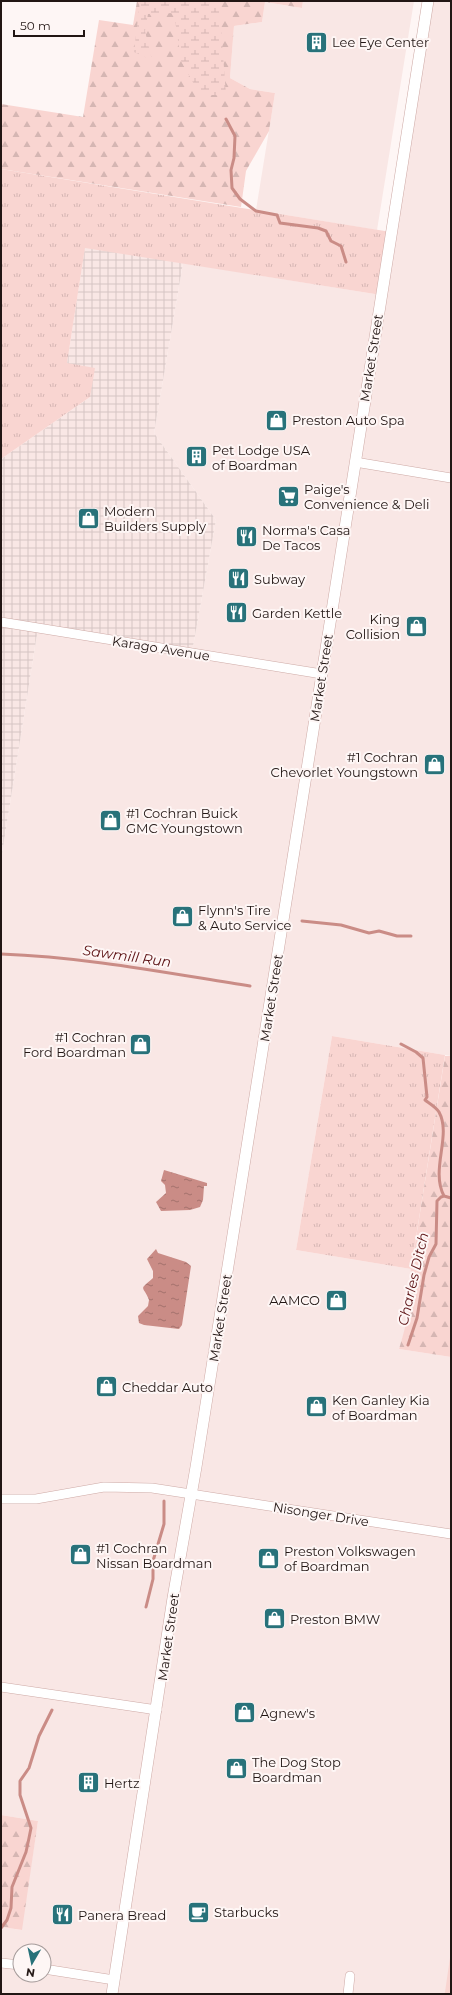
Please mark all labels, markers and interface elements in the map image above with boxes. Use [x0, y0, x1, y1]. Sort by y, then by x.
scale bar [14, 12, 84, 38]
text: 50 m [20, 18, 51, 33]
building icon: Lee Eye Center [304, 29, 330, 55]
place label: Lee Eye Center [332, 34, 429, 50]
street label: Market Street [356, 313, 386, 403]
shop icon: Preston Auto Spa [264, 407, 290, 433]
place label: Preston Auto Spa [292, 412, 405, 428]
place label: Pet Lodge USA of Boardman [212, 442, 311, 473]
building icon: Pet Lodge USA of Boardman [183, 444, 209, 470]
place label: Paige's Convenience & Deli [304, 481, 430, 512]
supermarket icon: Paige's Convenience & Deli [276, 483, 302, 509]
place label: Modern Builders Supply [104, 503, 207, 534]
shop icon: Modern Builders Supply [76, 505, 102, 531]
place label: Norma's Casa De Tacos [262, 522, 350, 553]
restaurant icon: Norma's Casa De Tacos [234, 524, 260, 550]
restaurant icon: Subway [226, 566, 252, 592]
place label: Subway [254, 571, 306, 587]
restaurant icon: Garden Kettle [223, 600, 249, 626]
place label: Garden Kettle [252, 605, 342, 621]
place label: King Collision [346, 611, 400, 642]
shop icon: King Collision [403, 613, 429, 639]
street label: Karago Avenue [111, 632, 211, 664]
street label: Market Street [306, 633, 336, 723]
place label: #1 Cochran Chevorlet Youngstown [271, 749, 418, 780]
shop icon: #1 Cochran Chevorlet Youngstown [421, 751, 447, 777]
place label: #1 Cochran Buick GMC Youngstown [126, 805, 243, 836]
shop icon: #1 Cochran Buick GMC Youngstown [98, 807, 124, 833]
place label: Flynn's Tire & Auto Service [198, 902, 292, 933]
shop icon: Flynn's Tire & Auto Service [170, 904, 196, 930]
water label: Sawmill Run [82, 941, 172, 971]
street label: Market Street [256, 953, 286, 1043]
place label: #1 Cochran Ford Boardman [23, 1029, 126, 1060]
shop icon: #1 Cochran Ford Boardman [128, 1031, 154, 1057]
water label: Charles Ditch [394, 1231, 432, 1327]
street label: Market Street [205, 1273, 235, 1363]
shop icon: AAMCO [323, 1287, 349, 1313]
place label: AAMCO [269, 1292, 320, 1308]
shop icon: Cheddar Auto [94, 1374, 120, 1400]
place label: Cheddar Auto [122, 1379, 213, 1395]
place label: Ken Ganley Kia of Boardman [332, 1392, 430, 1423]
shop icon: Ken Ganley Kia of Boardman [304, 1394, 330, 1420]
street label: Nisonger Drive [272, 1499, 370, 1529]
place label: #1 Cochran Nissan Boardman [96, 1540, 212, 1571]
shop icon: #1 Cochran Nissan Boardman [67, 1542, 93, 1568]
place label: Preston Volkswagen of Boardman [284, 1543, 416, 1574]
shop icon: Preston Volkswagen of Boardman [255, 1545, 281, 1571]
street label: Market Street [154, 1592, 182, 1682]
shop icon: Preston BMW [262, 1606, 288, 1632]
place label: Preston BMW [290, 1611, 380, 1627]
shop icon: Agnew's [231, 1700, 257, 1726]
place label: Agnew's [260, 1705, 315, 1721]
place label: The Dog Stop Boardman [252, 1754, 341, 1785]
shop icon: The Dog Stop Boardman [223, 1756, 249, 1782]
building icon: Hertz [76, 1770, 102, 1796]
place label: Hertz [104, 1775, 140, 1791]
cafe icon: Starbucks [185, 1899, 211, 1925]
restaurant icon: Panera Bread [50, 1902, 76, 1928]
place label: Starbucks [214, 1904, 278, 1920]
place label: Panera Bread [78, 1907, 166, 1923]
north arrow [12, 1943, 52, 1983]
text: N [25, 1965, 36, 1980]

